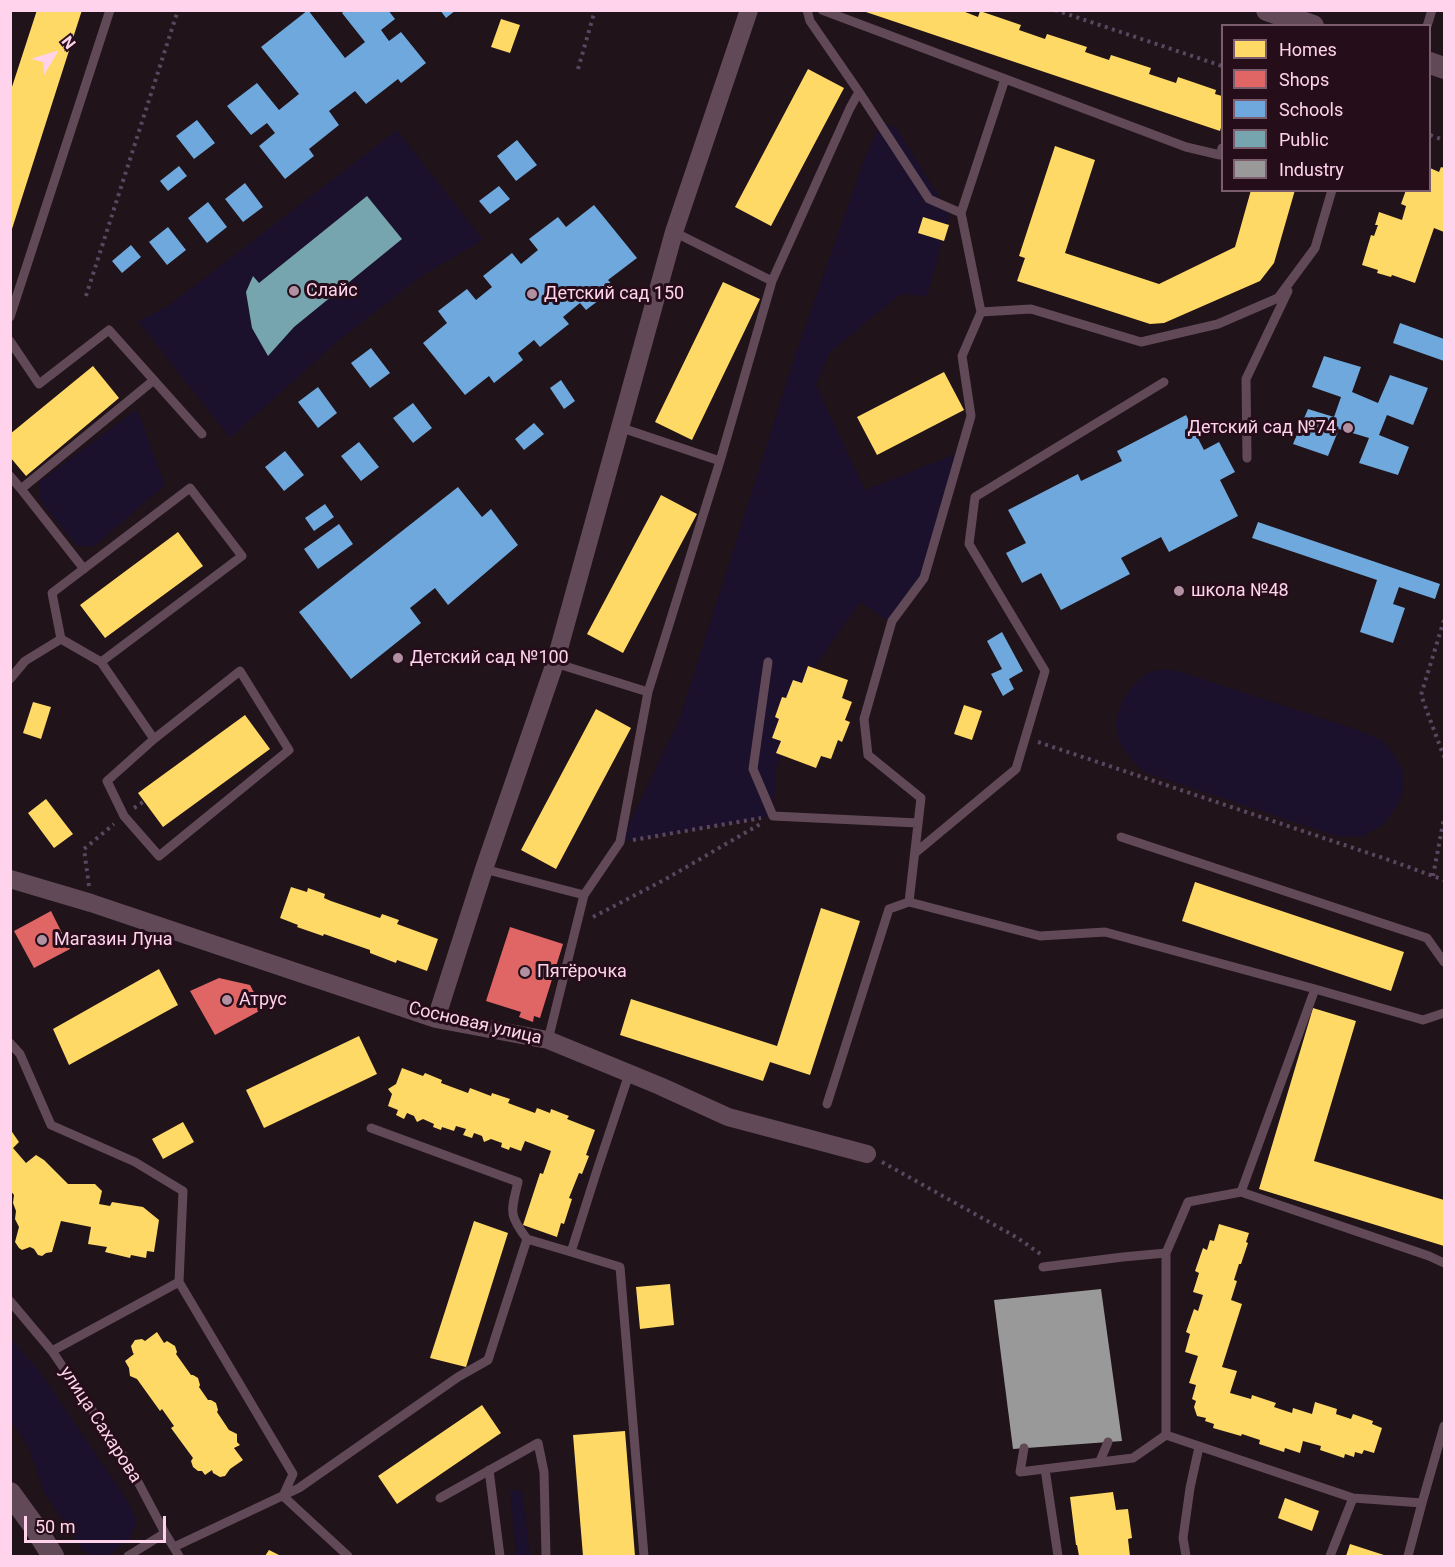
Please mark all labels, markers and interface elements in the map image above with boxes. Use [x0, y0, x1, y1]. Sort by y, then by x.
north arrow [24, 24, 84, 84]
legend [1221, 24, 1431, 192]
text: N [58, 32, 80, 53]
text: Homes [1279, 39, 1337, 60]
text: Shops [1279, 69, 1329, 90]
text: Schools [1279, 99, 1343, 120]
text: Public [1279, 129, 1329, 150]
text: Industry [1279, 159, 1344, 180]
place label: Слайс [306, 280, 358, 302]
place label: Детский сад 150 [544, 283, 684, 305]
marker: Слайс [287, 284, 301, 298]
marker: Детский сад 150 [525, 287, 539, 301]
place label: Детский сад №74 [1187, 417, 1336, 439]
marker: Детский сад №74 [1341, 421, 1355, 435]
place label: школа №48 [1191, 580, 1289, 602]
marker: школа №48 [1172, 584, 1186, 598]
place label: Детский сад №100 [410, 647, 569, 669]
marker: Детский сад №100 [391, 651, 405, 665]
place label: Магазин Луна [54, 929, 173, 951]
marker: Магазин Луна [35, 933, 49, 947]
place label: Пятёрочка [537, 961, 627, 983]
marker: Пятёрочка [518, 965, 532, 979]
place label: Атрус [239, 989, 287, 1011]
marker: Атрус [220, 993, 234, 1007]
street label: Сосновая улица [406, 998, 544, 1050]
street label: улица Сахарова [54, 1363, 146, 1487]
scale bar [27, 1504, 170, 1542]
text: 50 m [35, 1516, 75, 1537]

